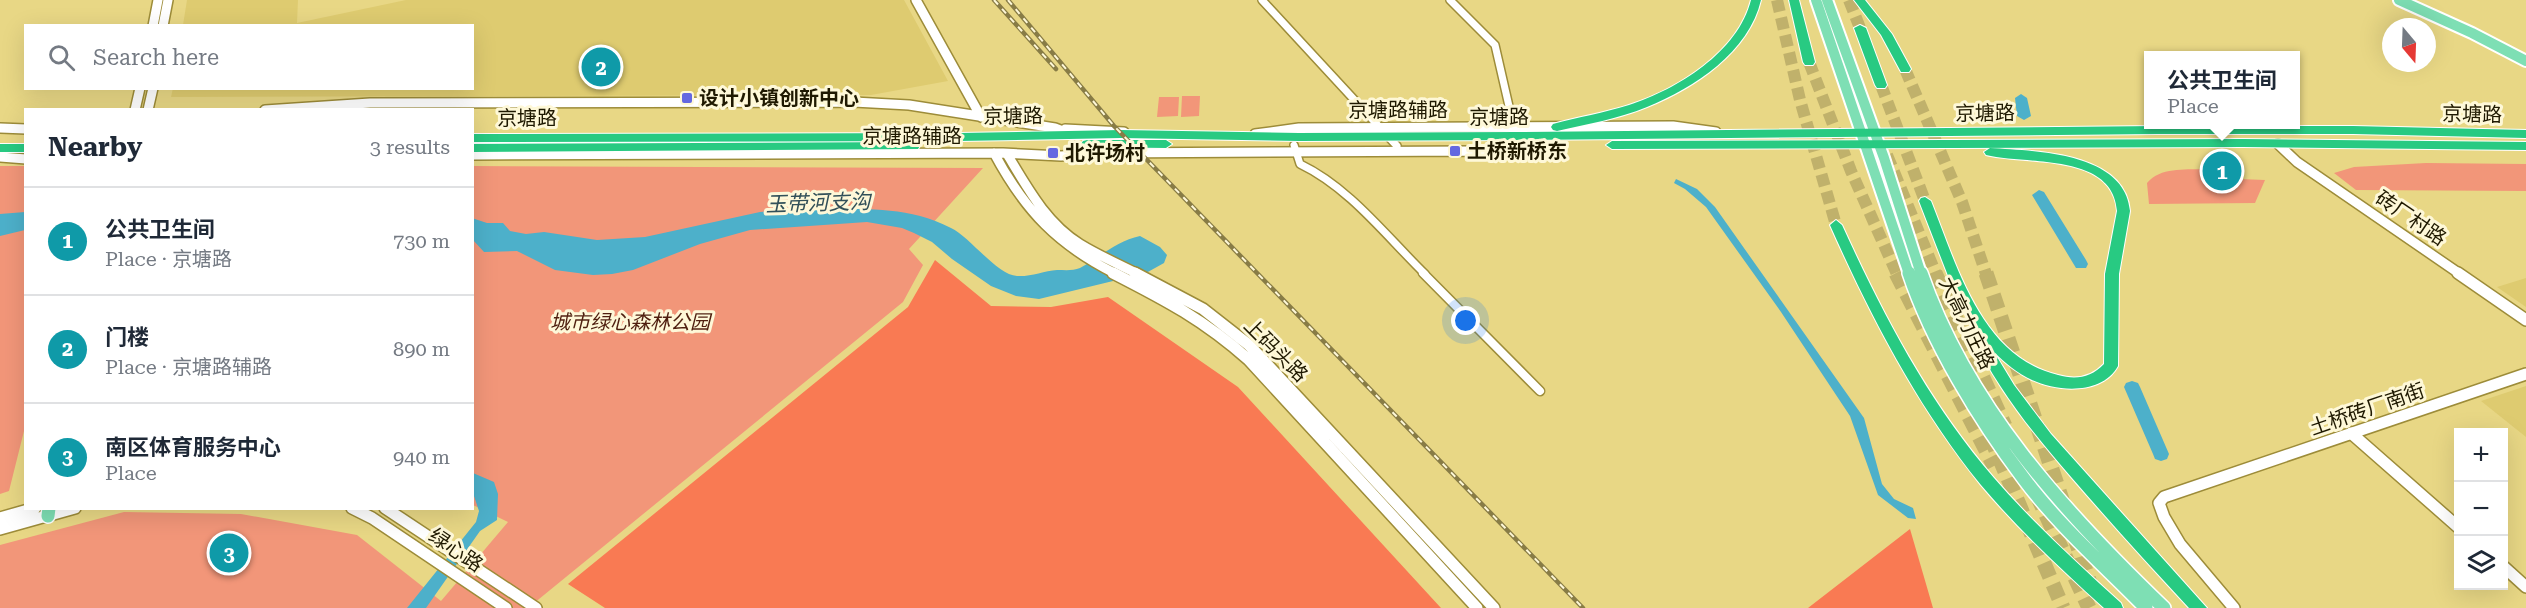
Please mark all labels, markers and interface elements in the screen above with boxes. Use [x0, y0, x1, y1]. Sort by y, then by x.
north arrow [2382, 18, 2436, 72]
search box [24, 24, 474, 90]
icon: search [45, 41, 78, 74]
pin: 2 [582, 44, 620, 90]
text: Search here [93, 45, 219, 70]
popup [2144, 51, 2300, 129]
text: 公共卫生间 [2167, 68, 2277, 93]
place label: 设计小镇创新中心 [699, 86, 859, 110]
marker: 设计小镇创新中心 [680, 91, 694, 105]
text: Place [2167, 94, 2219, 118]
street label: 京塘路辅路 [1348, 98, 1448, 122]
street label: 京塘路 [1955, 100, 2015, 126]
street label: 京塘路 [2442, 101, 2502, 127]
street label: 京塘路 [983, 103, 1043, 129]
street label: 京塘路 [1469, 105, 1529, 129]
street label: 京塘路 [497, 106, 557, 130]
street label: 京塘路辅路 [862, 124, 962, 148]
text: Nearby [48, 132, 142, 162]
text: 3 results [370, 135, 450, 159]
place label: 土桥新桥东 [1467, 139, 1567, 163]
place label: 北许场村 [1065, 141, 1145, 165]
marker: 土桥新桥东 [1448, 144, 1462, 158]
marker: 北许场村 [1046, 146, 1060, 160]
pin: 1 [2202, 148, 2242, 194]
street label: 砖厂村路 [2371, 186, 2451, 250]
water label: 玉带河支沟 [765, 189, 873, 217]
text: 公共卫生间 [105, 217, 215, 242]
text: 1 [62, 229, 73, 253]
text: 730 m [393, 229, 450, 253]
text: Place · 京塘路 [105, 247, 232, 271]
street label: 大高力庄路 [1934, 273, 2000, 373]
your location [1451, 306, 1480, 335]
park label: 城市绿心森林公园 [550, 310, 713, 334]
street label: 上码头路 [1239, 313, 1313, 387]
text: 门楼 [105, 325, 149, 350]
text: 2 [62, 337, 73, 361]
text: 890 m [393, 337, 450, 361]
text: Place · 京塘路辅路 [105, 355, 272, 379]
street label: 土桥砖厂南街 [2306, 378, 2428, 440]
map controls [2454, 428, 2508, 590]
button: + [2454, 428, 2508, 482]
text: 南区体育服务中心 [105, 435, 281, 460]
text: 3 [62, 445, 73, 469]
text: 940 m [393, 445, 450, 469]
text: Place [105, 461, 157, 485]
button: − [2454, 482, 2508, 536]
street label: 绿心路 [424, 523, 488, 577]
pin: 3 [210, 530, 248, 576]
button: layers [2454, 536, 2508, 590]

